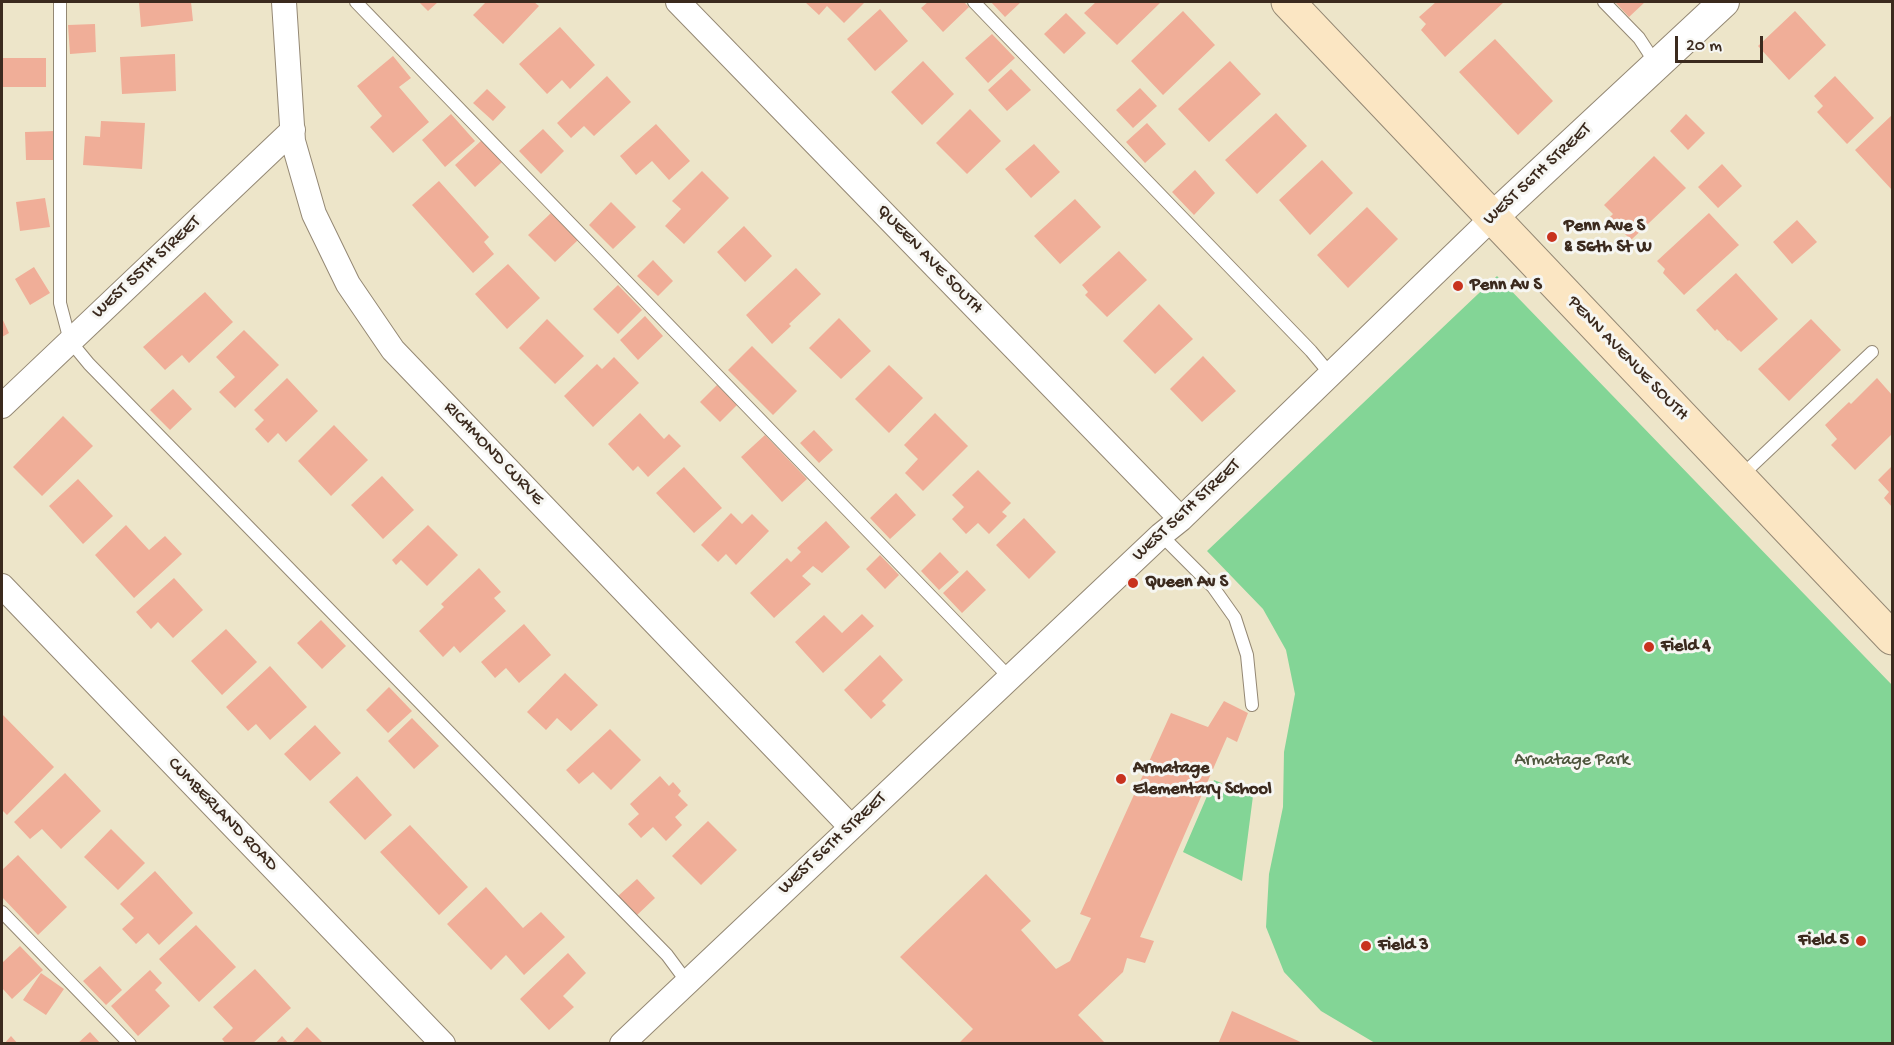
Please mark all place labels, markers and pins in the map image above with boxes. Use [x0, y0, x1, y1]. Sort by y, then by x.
place label: Penn Ave S & 56th St W [1564, 216, 1652, 258]
marker: Penn Ave S & 56th St W [1545, 230, 1559, 244]
place label: Penn Av S [1470, 275, 1542, 297]
marker: Penn Av S [1451, 279, 1465, 293]
place label: Queen Av S [1145, 572, 1228, 594]
marker: Queen Av S [1126, 576, 1140, 590]
place label: Field 4 [1661, 636, 1711, 658]
marker: Field 4 [1642, 640, 1656, 654]
place label: Armatage Elementary School [1133, 758, 1272, 800]
marker: Armatage Elementary School [1114, 772, 1128, 786]
place label: Field 5 [1798, 930, 1849, 952]
marker: Field 5 [1854, 934, 1868, 948]
place label: Field 3 [1378, 935, 1429, 957]
marker: Field 3 [1359, 939, 1373, 953]

